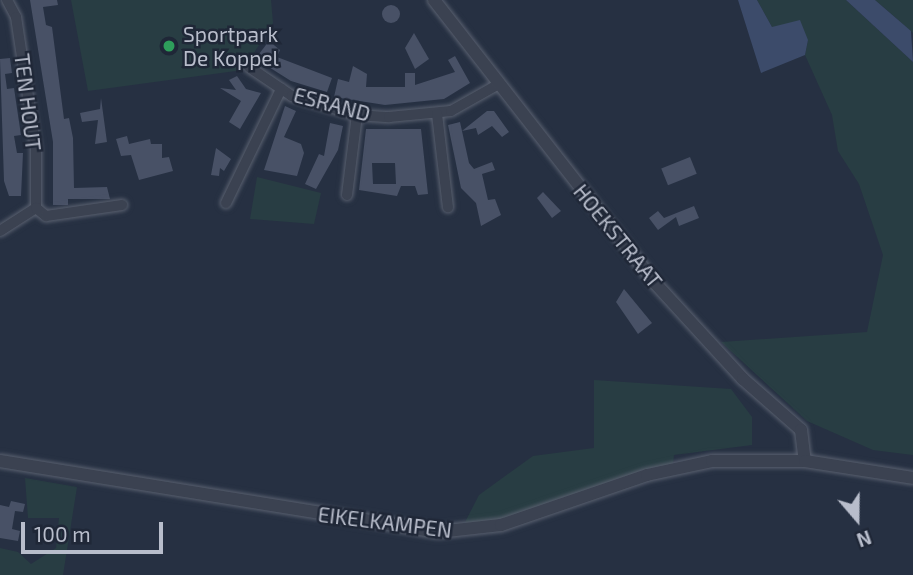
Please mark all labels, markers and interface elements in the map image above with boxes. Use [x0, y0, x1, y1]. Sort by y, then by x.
place label: Sportpark De Koppel [183, 21, 279, 71]
marker: Sportpark De Koppel [161, 38, 177, 54]
street label: TEN HOUT [10, 52, 46, 152]
street label: ESRAND [291, 82, 373, 126]
street label: HOEKSTRAAT [568, 179, 668, 293]
north arrow [822, 484, 892, 554]
street label: EIKELKAMPEN [317, 501, 453, 543]
scale bar [24, 508, 166, 552]
text: 100 m [34, 521, 91, 546]
text: N [854, 526, 875, 552]

